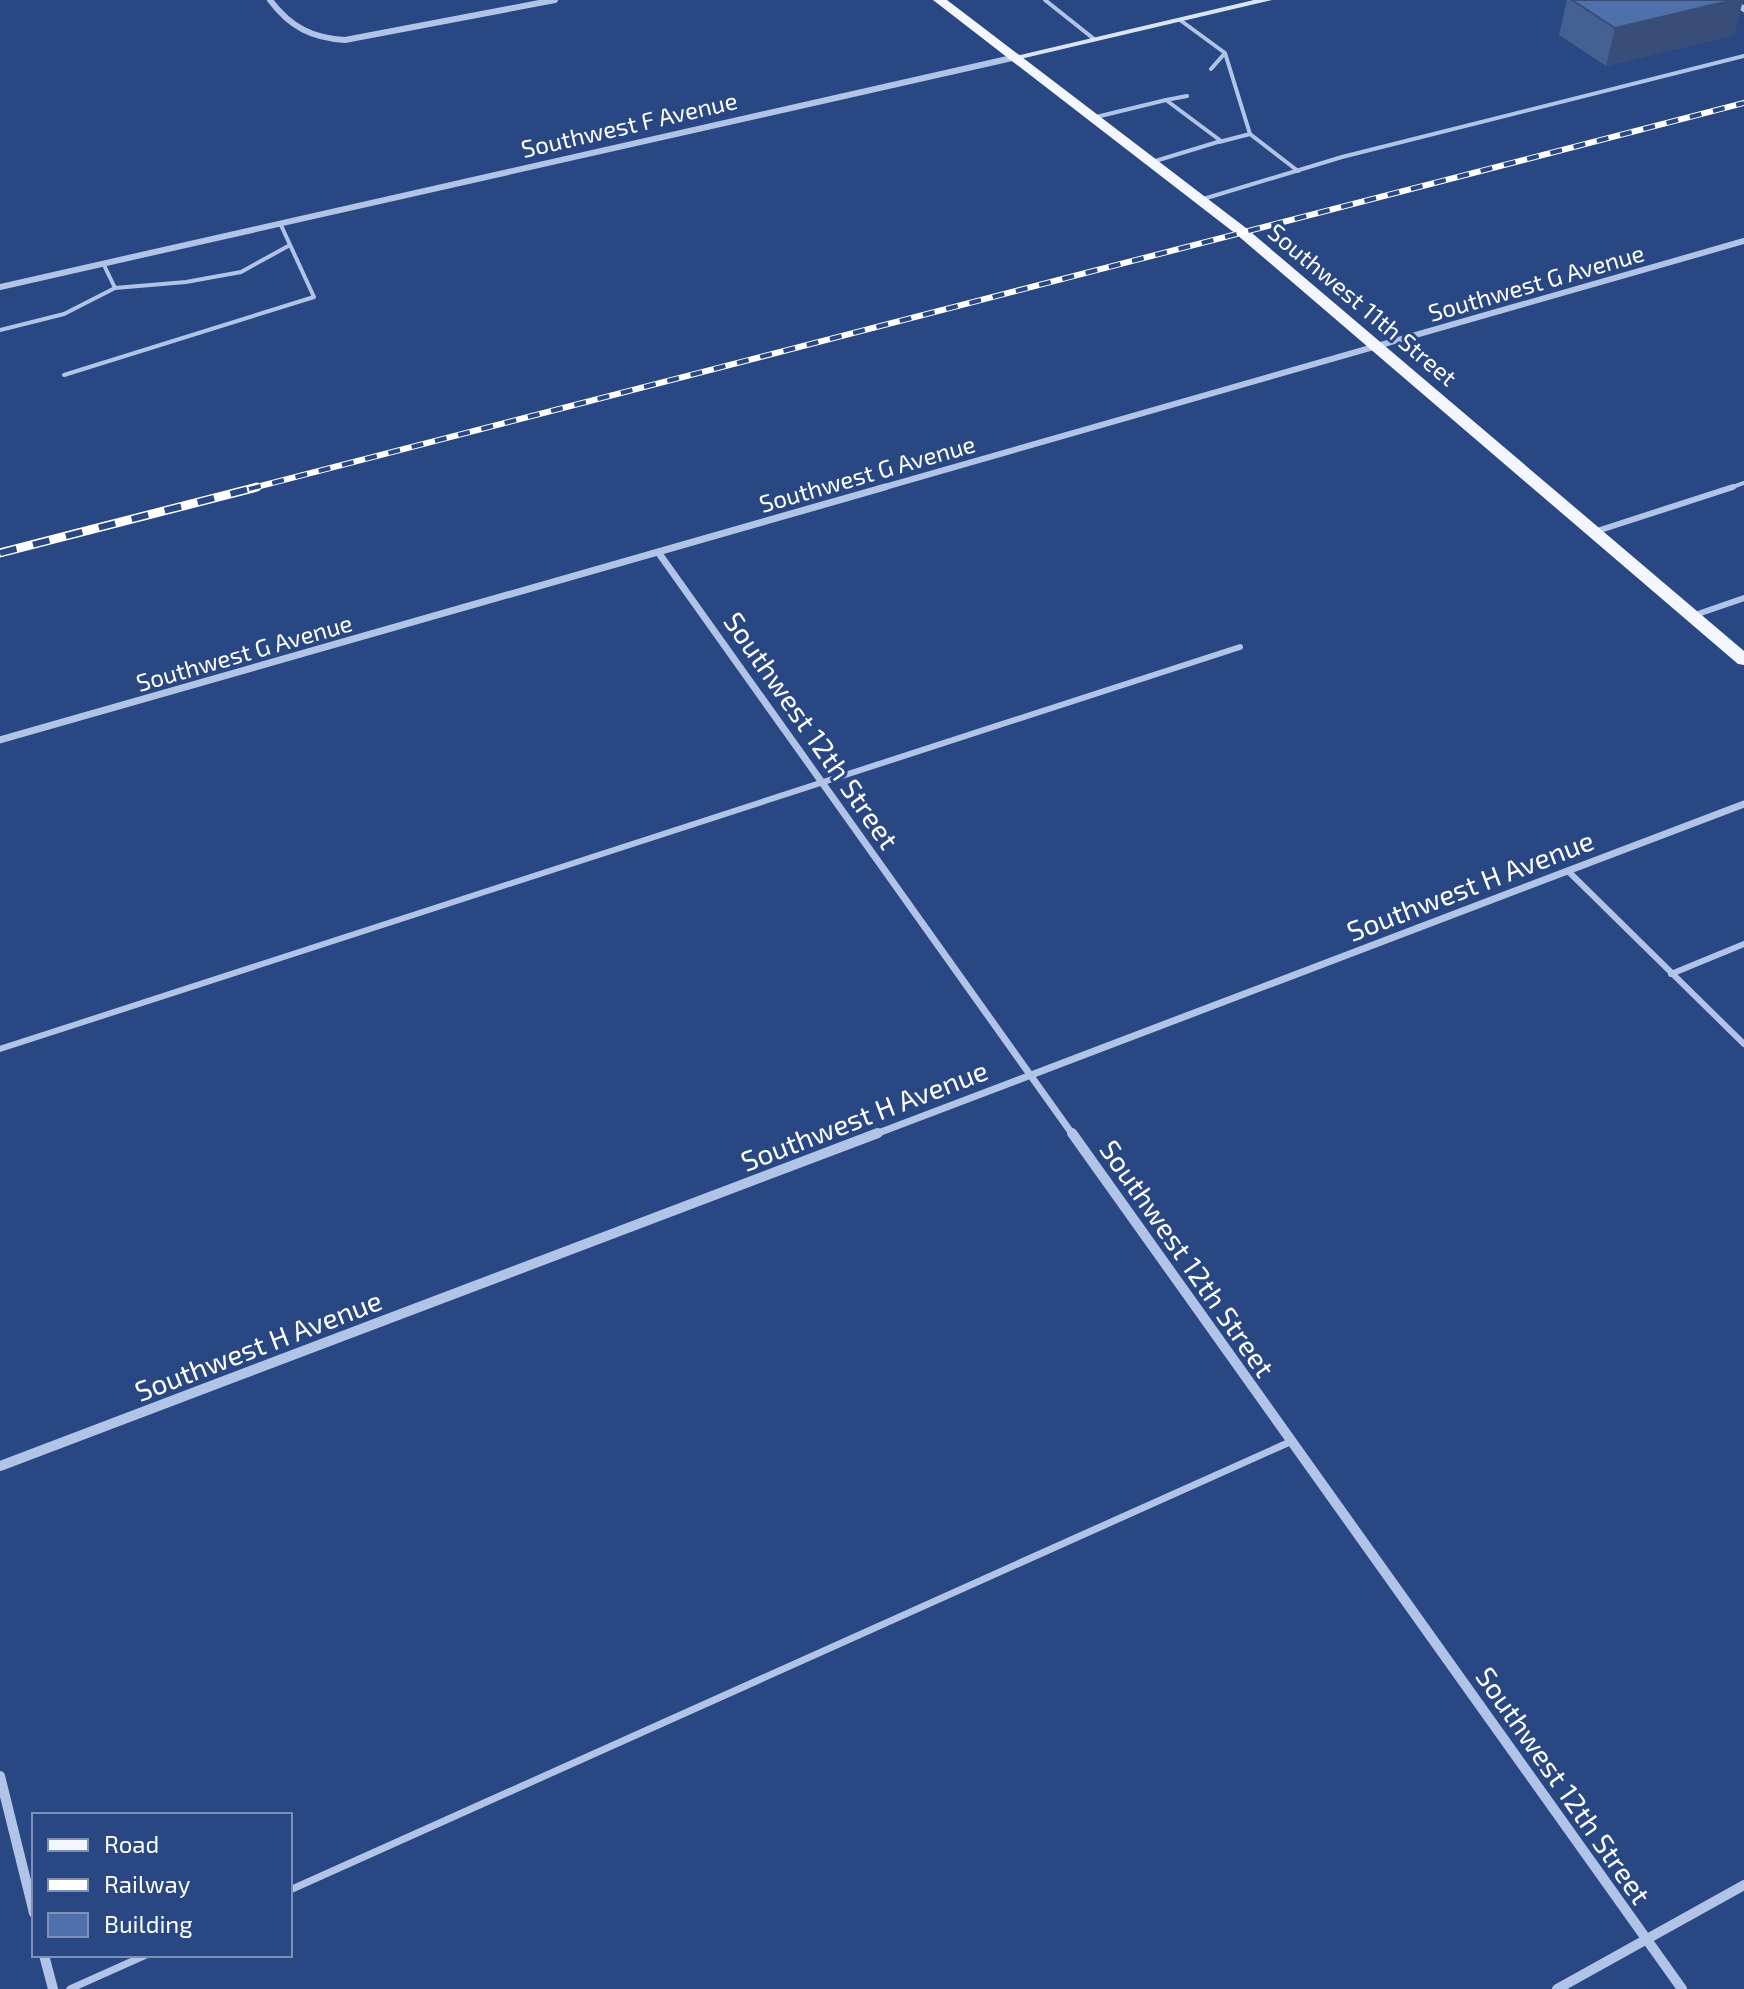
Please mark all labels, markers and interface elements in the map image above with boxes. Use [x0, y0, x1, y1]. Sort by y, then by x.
street label: Southwest F Avenue [518, 85, 740, 163]
street label: Southwest 11th Street [1263, 217, 1463, 391]
street label: Southwest G Avenue [1425, 237, 1647, 327]
street label: Southwest G Avenue [756, 428, 978, 518]
street label: Southwest 12th Street [717, 605, 907, 855]
street label: Southwest G Avenue [133, 607, 355, 697]
street label: Southwest H Avenue [1342, 822, 1598, 948]
street label: Southwest H Avenue [736, 1052, 992, 1178]
street label: Southwest 12th Street [1093, 1133, 1283, 1383]
street label: Southwest H Avenue [130, 1282, 386, 1408]
street label: Southwest 12th Street [1469, 1660, 1659, 1910]
legend [32, 1813, 292, 1957]
text: Road [104, 1829, 159, 1858]
text: Railway [104, 1869, 191, 1898]
text: Building [104, 1909, 193, 1938]

